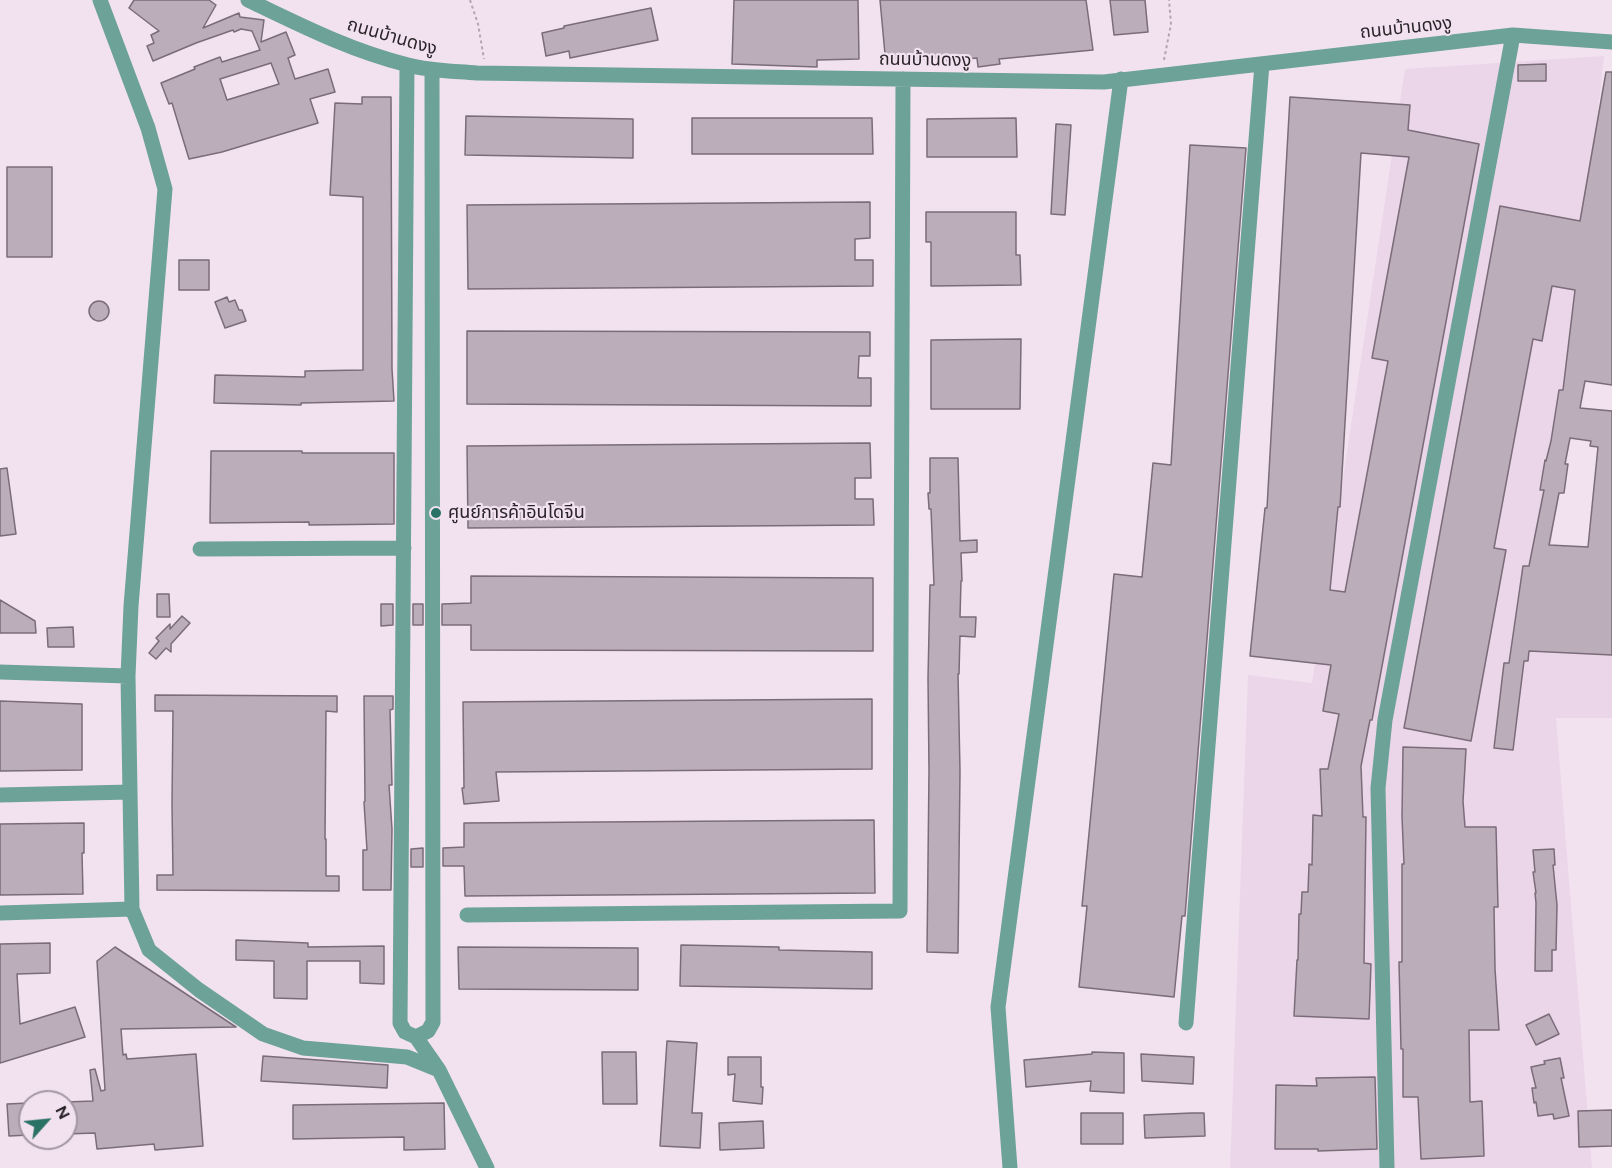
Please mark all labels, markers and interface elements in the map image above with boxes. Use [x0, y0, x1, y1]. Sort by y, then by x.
street label: ถนนบ้านดงงู [1359, 12, 1453, 44]
street label: ถนนบ้านดงงู [345, 14, 439, 60]
street label: ถนนบ้านดงงู [879, 48, 971, 72]
place label: ศูนย์การค้าอินโดจีน [448, 502, 585, 524]
marker: ศูนย์การค้าอินโดจีน [429, 506, 443, 520]
north arrow [18, 1090, 78, 1150]
text: N [51, 1103, 74, 1122]

